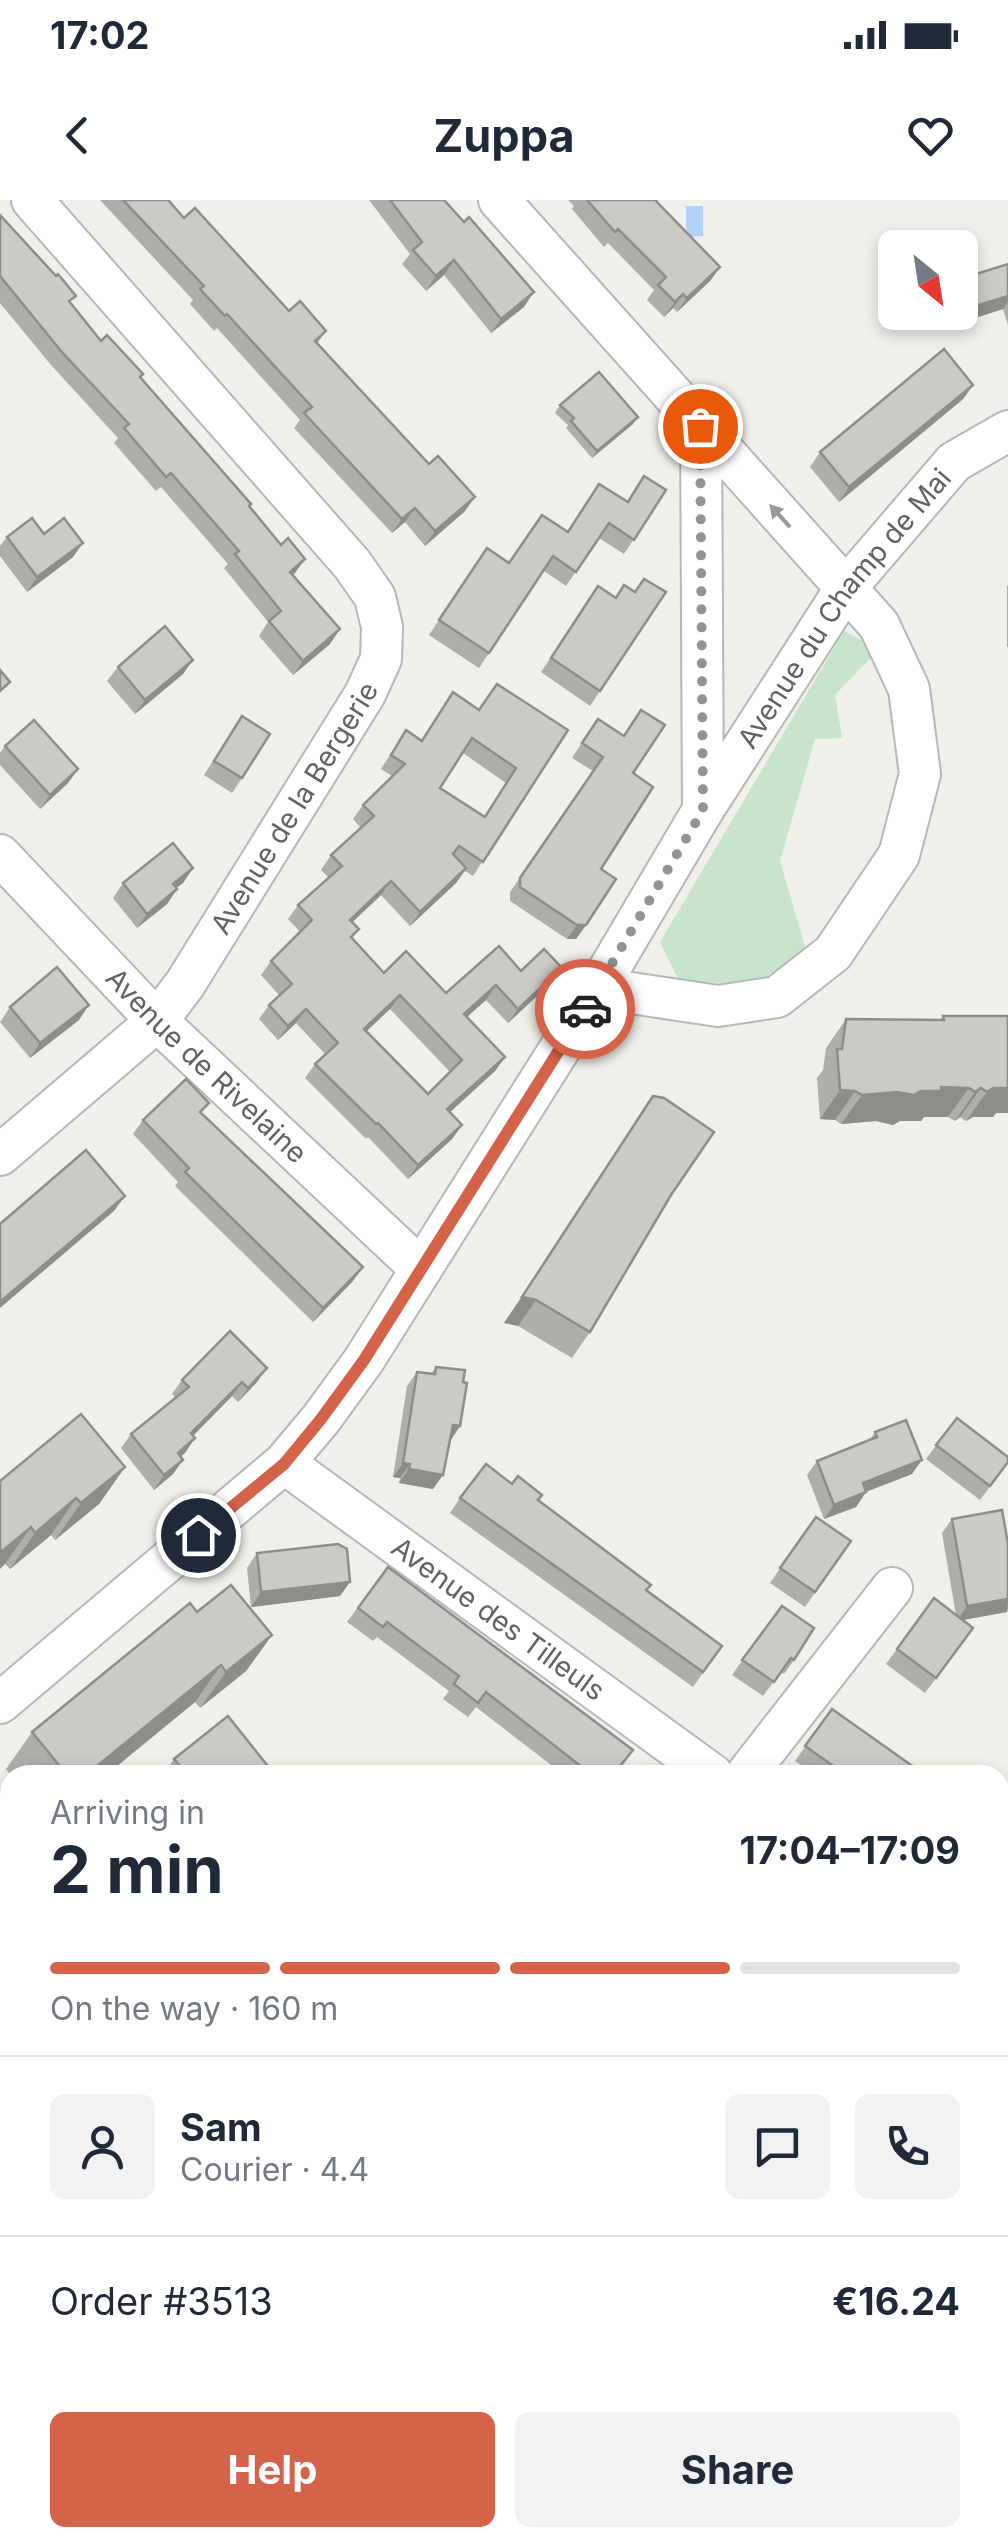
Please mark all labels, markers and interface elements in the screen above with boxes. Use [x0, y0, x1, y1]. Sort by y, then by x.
text: 17:02 [50, 12, 149, 58]
icon: back [50, 108, 105, 163]
text: Zuppa [433, 108, 575, 163]
icon: heart [903, 108, 958, 163]
north arrow [878, 230, 978, 330]
map controls [878, 230, 978, 330]
pin [658, 384, 743, 469]
icon: bag [673, 399, 728, 454]
street label: Avenue du Champ de Mai [730, 461, 958, 755]
one-way arrow [769, 504, 792, 528]
street label: Avenue de la Bergerie [203, 677, 385, 940]
courier [535, 959, 635, 1059]
street label: Avenue de Rivelaine [99, 961, 314, 1170]
icon: car [558, 982, 613, 1037]
pin [156, 1493, 241, 1578]
icon: home [171, 1508, 226, 1563]
street label: Avenue des Tilleuls [385, 1530, 612, 1708]
text: Arriving in [50, 1793, 205, 1832]
text: 17:04–17:09 [740, 1827, 960, 1873]
text: 2 min [50, 1830, 224, 1909]
text: On the way · 160 m [50, 1989, 338, 2028]
button: person [50, 2094, 155, 2199]
button: chat [725, 2094, 830, 2199]
button: phone [855, 2094, 960, 2199]
text: Sam [180, 2104, 262, 2150]
text: Courier · 4.4 [180, 2150, 369, 2189]
text: Order #3513 [50, 2278, 273, 2324]
text: €16.24 [832, 2278, 960, 2324]
button: Help [50, 2412, 495, 2527]
button: Share [515, 2412, 960, 2527]

